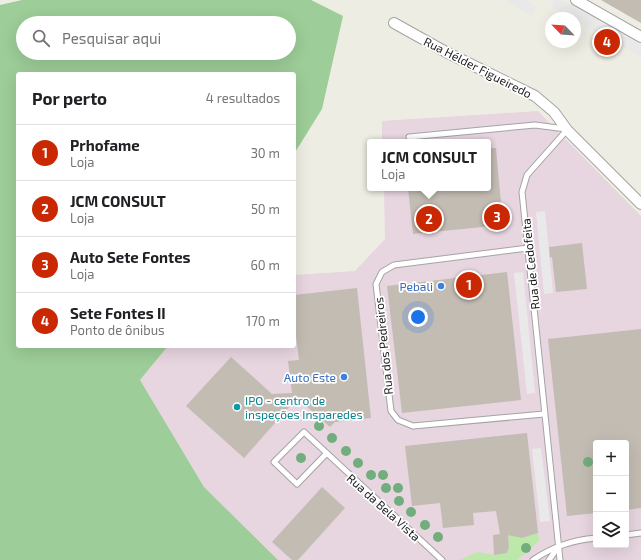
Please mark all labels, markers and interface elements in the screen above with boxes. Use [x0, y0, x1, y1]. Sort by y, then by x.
north arrow [545, 12, 581, 48]
search box [16, 16, 296, 60]
icon: search [30, 27, 52, 49]
pin: 4 [594, 27, 620, 57]
text: Pesquisar aqui [62, 29, 161, 47]
street label: Rua Hélder Figueiredo [422, 34, 534, 100]
text: Por perto [32, 88, 107, 108]
text: 4 resultados [206, 90, 280, 106]
text: Prhofame [70, 136, 140, 154]
popup [367, 139, 491, 191]
text: 1 [42, 145, 48, 161]
text: 30 m [251, 145, 280, 161]
text: JCM CONSULT [381, 148, 477, 166]
text: Loja [70, 154, 94, 170]
text: Loja [381, 166, 405, 182]
text: JCM CONSULT [70, 192, 166, 210]
text: 2 [41, 201, 49, 217]
text: 50 m [251, 201, 280, 217]
pin: 3 [484, 202, 510, 232]
pin: 2 [416, 204, 442, 234]
text: Loja [70, 210, 94, 226]
street label: Rua de Cedofeita [518, 218, 542, 310]
text: Auto Sete Fontes [70, 248, 191, 266]
text: 3 [41, 257, 49, 273]
text: 60 m [250, 257, 280, 273]
text: Loja [70, 266, 94, 282]
pin: 1 [456, 270, 482, 300]
place label: Pebali [400, 279, 433, 293]
marker: Pebali [436, 281, 446, 291]
street label: Rua dos Pedreiros [371, 297, 395, 395]
text: Sete Fontes II [70, 304, 166, 322]
your location [408, 307, 428, 327]
text: 4 [41, 313, 49, 329]
text: 170 m [246, 313, 280, 329]
text: Ponto de ônibus [70, 322, 165, 338]
place label: Auto Este [284, 370, 336, 384]
marker: Auto Este [339, 372, 349, 382]
place label: IPO - centro de inspeções Insparedes [245, 393, 363, 422]
marker: IPO - centro de inspeções Insparedes [232, 402, 242, 412]
map controls [593, 440, 629, 548]
button: + [593, 440, 629, 476]
street label: Rua da Bela Vista [345, 470, 423, 544]
button: − [593, 476, 629, 512]
button: layers [593, 512, 629, 548]

